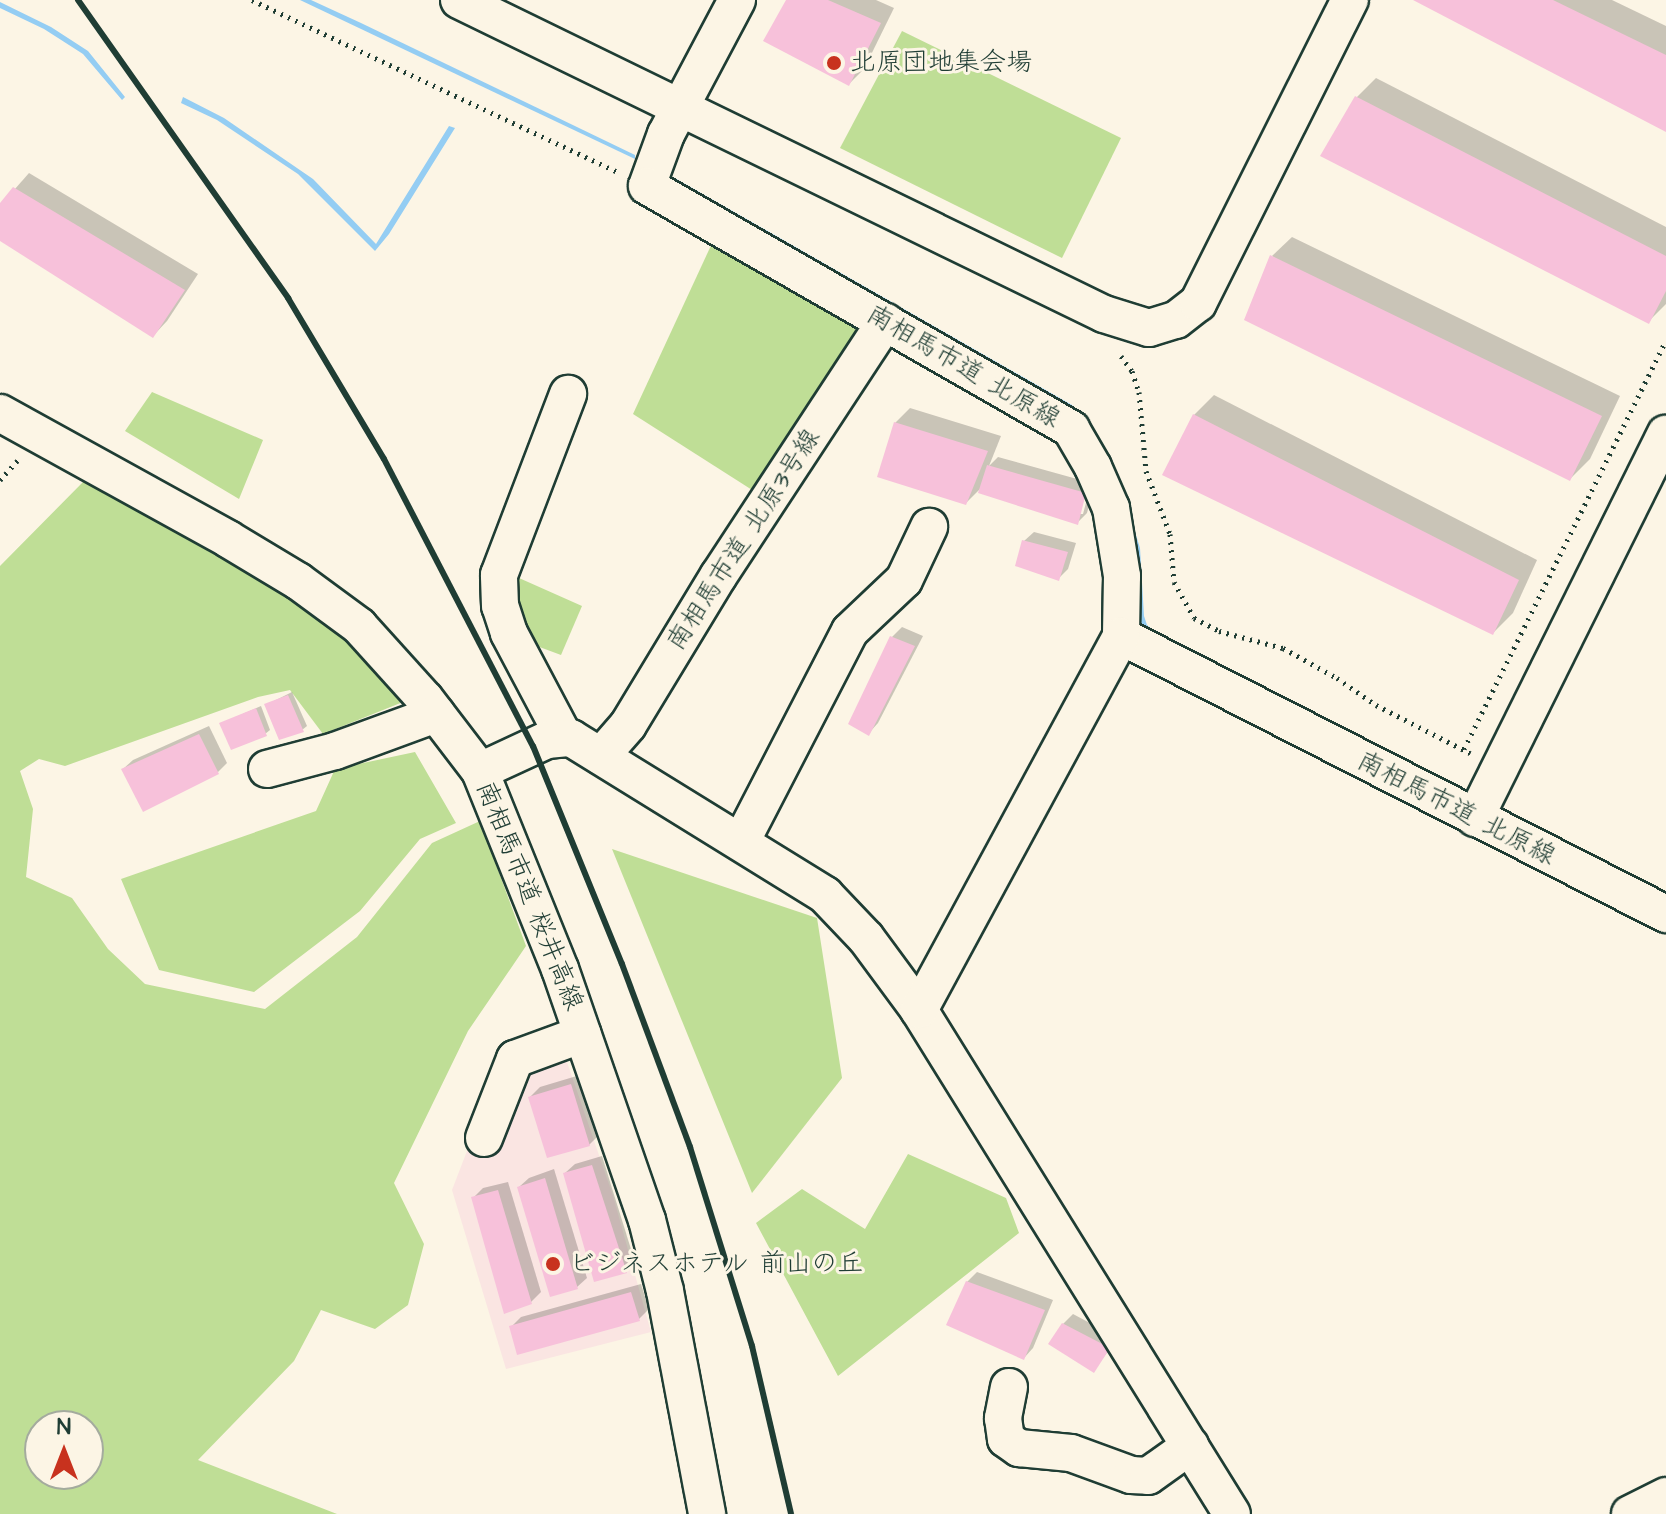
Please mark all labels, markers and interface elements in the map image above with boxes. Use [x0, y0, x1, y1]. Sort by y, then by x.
place label: 北原団地集会場 [850, 47, 1032, 79]
marker: 北原団地集会場 [825, 54, 843, 72]
street label: 南相馬市道 北原線 [861, 299, 1065, 435]
street label: 南相馬市道 北原3号線 [661, 423, 827, 657]
street label: 南相馬市道 北原線 [1352, 746, 1560, 872]
street label: 南相馬市道 桜井高線 [469, 777, 589, 1015]
place label: ビジネスホテル 前山の丘 [569, 1248, 865, 1280]
marker: ビジネスホテル 前山の丘 [544, 1255, 562, 1273]
north arrow [24, 1410, 104, 1490]
text: N [57, 1412, 71, 1443]

